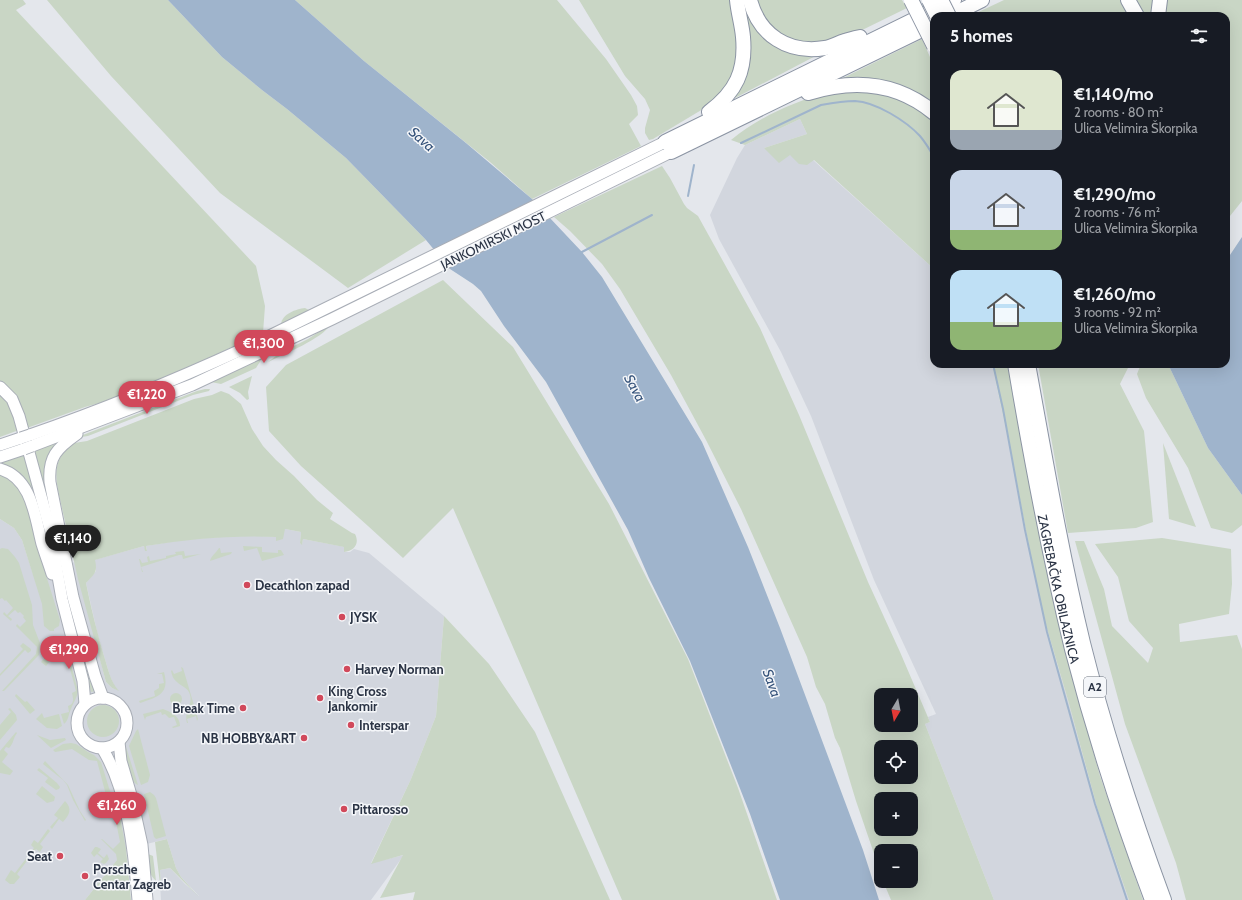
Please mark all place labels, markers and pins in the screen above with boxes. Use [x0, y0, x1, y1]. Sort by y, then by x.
pin: €1,300 [231, 330, 297, 364]
pin: €1,220 [114, 381, 180, 415]
pin: €1,140 [40, 525, 106, 559]
place label: Decathlon zapad [255, 577, 350, 593]
marker: Decathlon zapad [242, 580, 252, 590]
place label: JYSK [349, 609, 378, 625]
marker: JYSK [337, 612, 347, 622]
pin: €1,290 [36, 636, 102, 670]
place label: Harvey Norman [355, 661, 444, 677]
marker: Harvey Norman [342, 664, 352, 674]
place label: King Cross Jankomir [327, 683, 387, 714]
marker: King Cross Jankomir [315, 693, 325, 703]
place label: Break Time [172, 700, 235, 716]
marker: Break Time [238, 703, 248, 713]
place label: Interspar [359, 717, 410, 733]
marker: Interspar [346, 720, 356, 730]
place label: NB HOBBY&ART [201, 730, 296, 746]
marker: NB HOBBY&ART [299, 733, 309, 743]
pin: €1,260 [84, 792, 150, 826]
place label: Pittarosso [352, 801, 409, 817]
marker: Pittarosso [339, 804, 349, 814]
place label: Seat [27, 848, 53, 864]
marker: Seat [55, 851, 65, 861]
place label: Porsche Centar Zagreb [93, 861, 172, 892]
marker: Porsche Centar Zagreb [80, 871, 90, 881]

